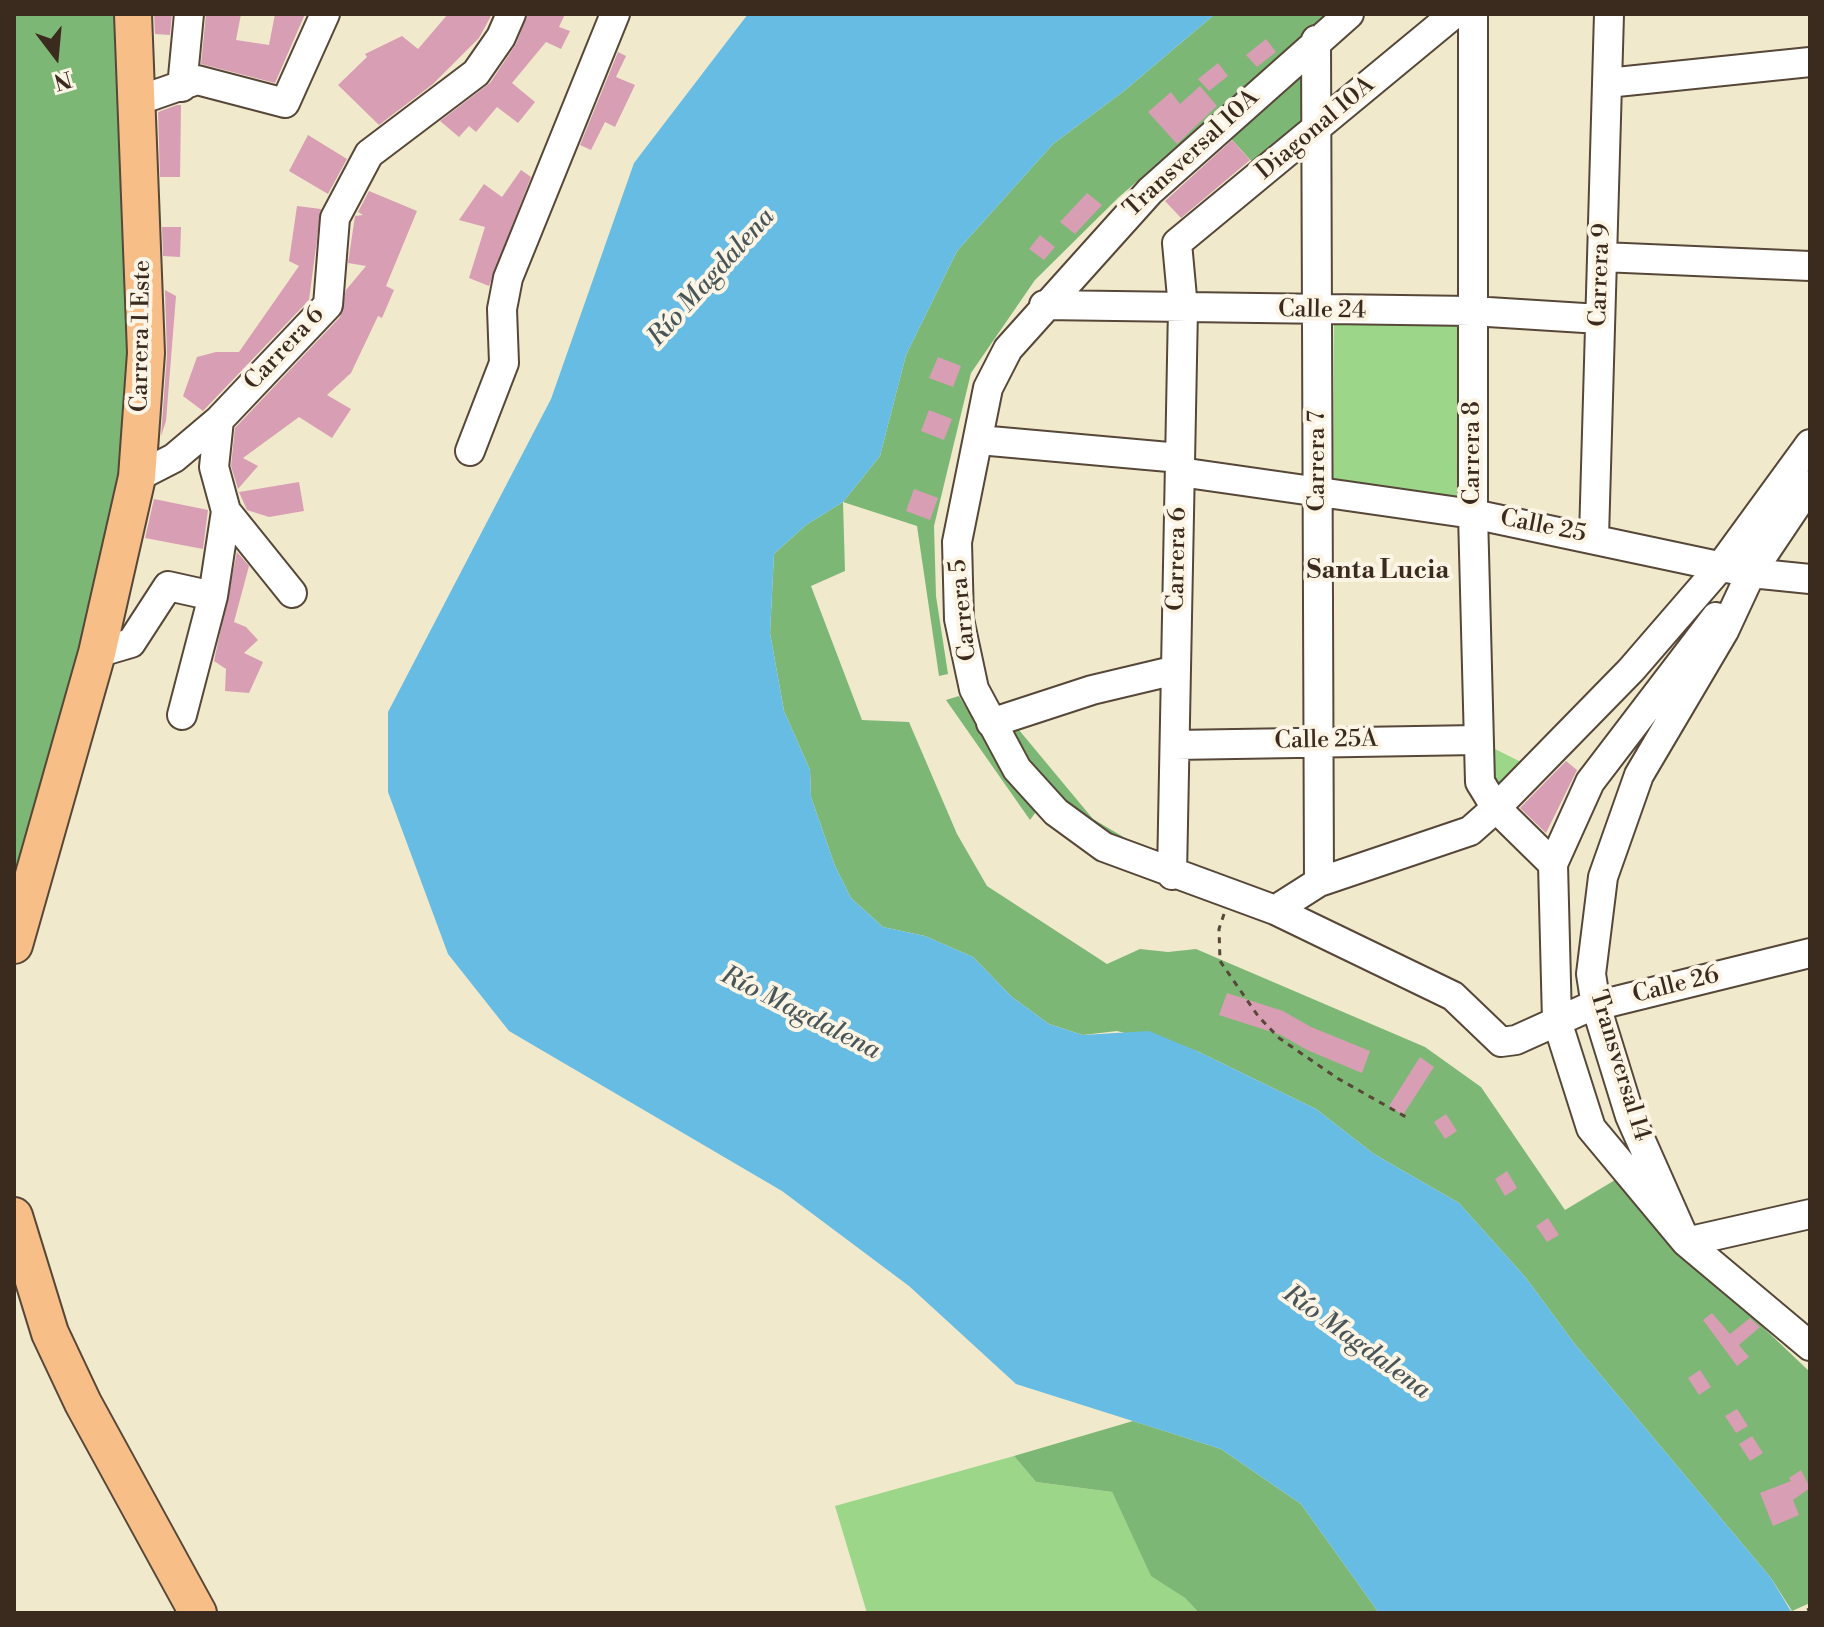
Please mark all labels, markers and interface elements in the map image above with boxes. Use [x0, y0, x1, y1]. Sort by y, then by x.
north arrow [16, 16, 96, 96]
text: N [51, 64, 75, 95]
street label: Diagonal 10A [1251, 71, 1381, 187]
street label: Transversal 10A [1118, 84, 1266, 224]
water label: Río Magdalena [642, 203, 782, 353]
street label: Carrera 9 [1585, 223, 1617, 327]
street label: Carrera 1 Este [126, 260, 158, 412]
street label: Calle 24 [1278, 296, 1366, 326]
street label: Carrera 6 [239, 301, 331, 397]
street label: Carrera 8 [1459, 401, 1487, 505]
street label: Carrera 7 [1304, 410, 1332, 512]
street label: Calle 25 [1498, 505, 1588, 549]
street label: Carrera 6 [1163, 507, 1193, 611]
district label: Santa Lucia [1307, 556, 1449, 588]
street label: Carrera 5 [944, 558, 984, 662]
street label: Calle 25A [1274, 726, 1378, 756]
water label: Río Magdalena [715, 960, 885, 1068]
street label: Calle 26 [1630, 961, 1722, 1011]
street label: Transversal 14 [1582, 987, 1656, 1145]
water label: Río Magdalena [1276, 1279, 1436, 1407]

